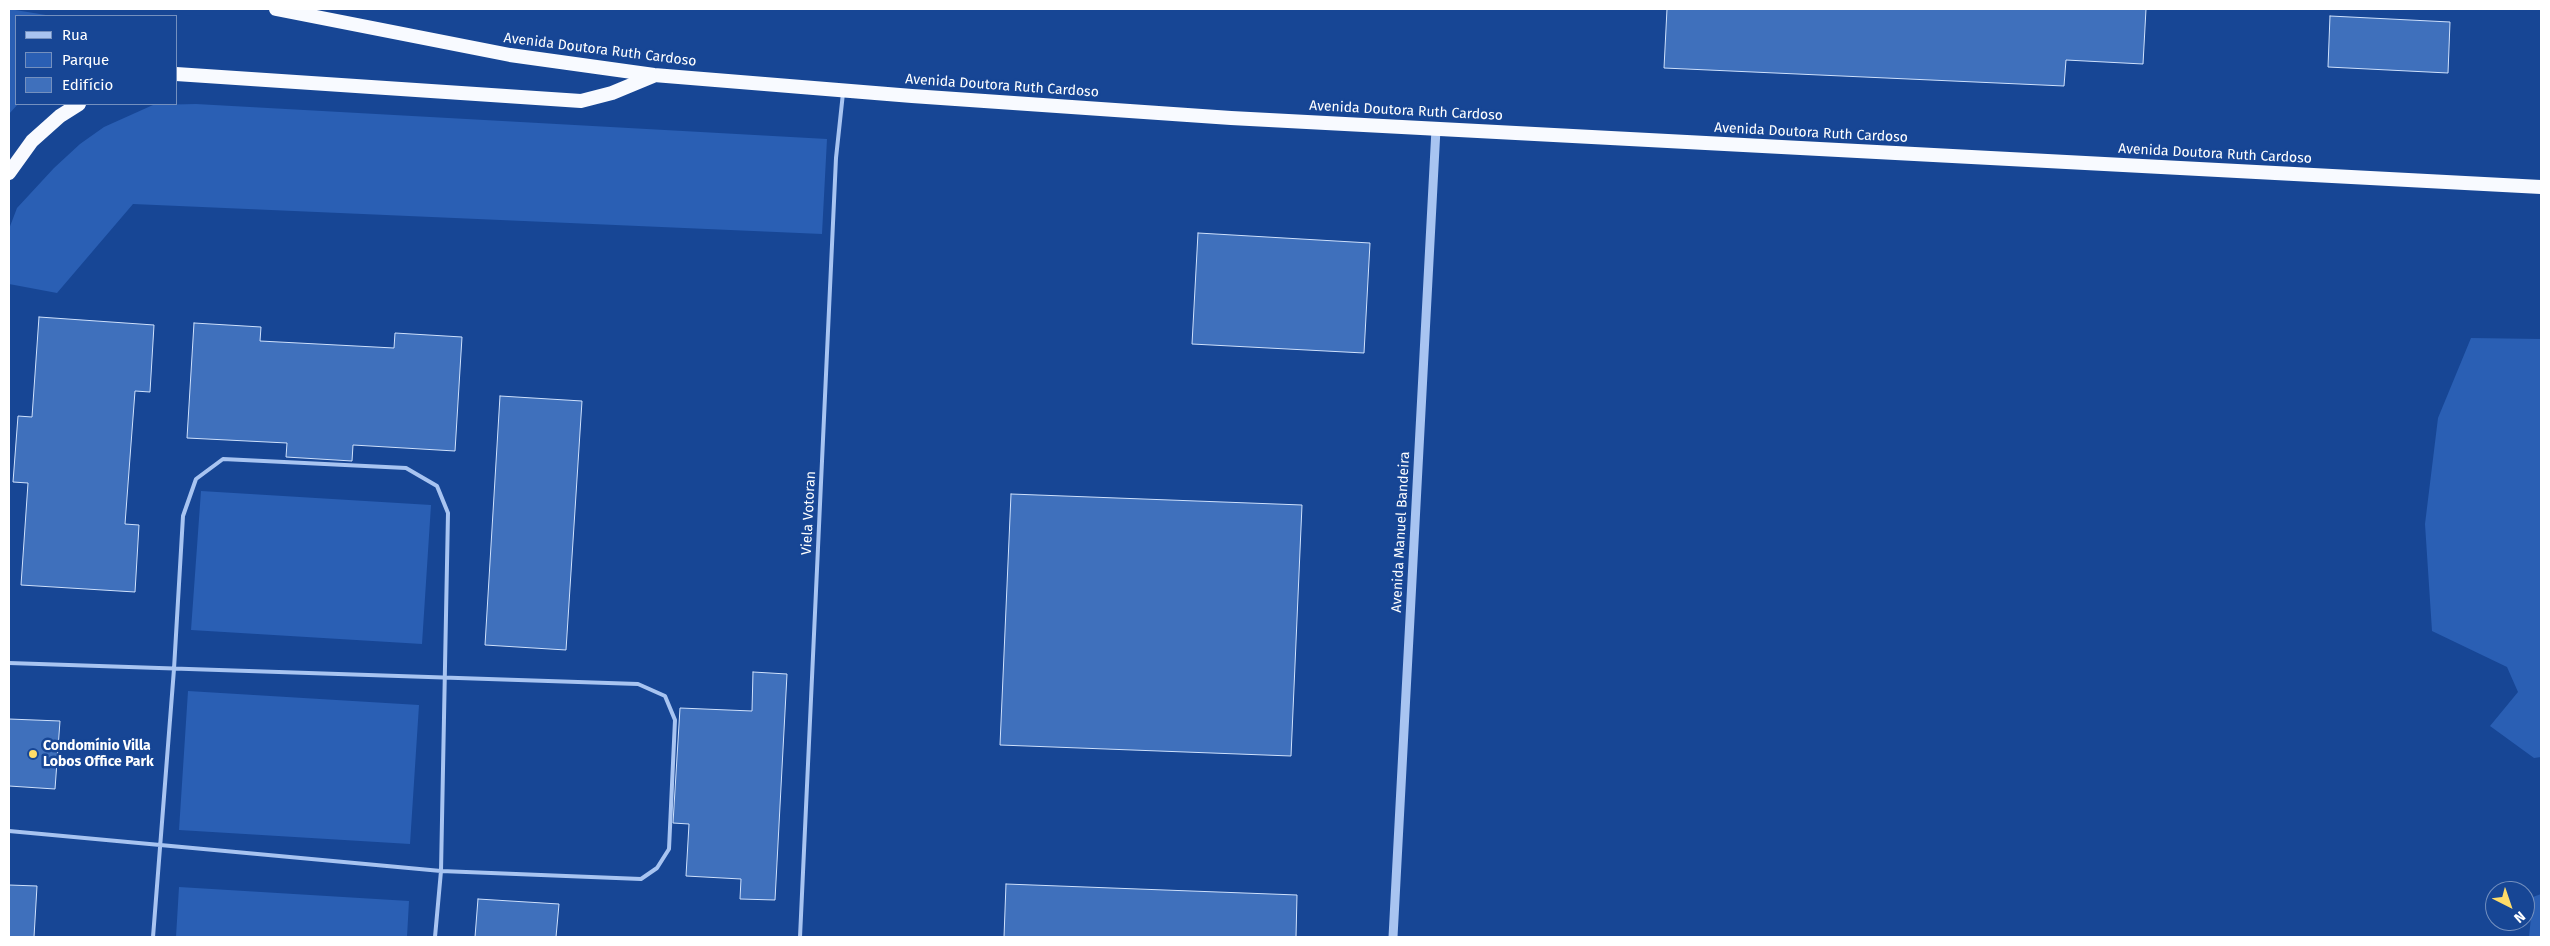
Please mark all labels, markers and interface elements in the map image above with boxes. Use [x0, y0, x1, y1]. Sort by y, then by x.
legend [15, 15, 178, 105]
text: Rua [62, 26, 88, 44]
street label: Avenida Doutora Ruth Cardoso [503, 30, 697, 70]
text: Parque [62, 51, 109, 69]
street label: Avenida Doutora Ruth Cardoso [905, 71, 1099, 101]
text: Edifício [62, 76, 113, 94]
street label: Avenida Doutora Ruth Cardoso [1309, 98, 1503, 124]
street label: Avenida Doutora Ruth Cardoso [1714, 120, 1908, 146]
street label: Avenida Doutora Ruth Cardoso [2118, 141, 2312, 167]
street label: Avenida Manuel Bandeira [1388, 451, 1414, 613]
street label: Viela Votoran [798, 471, 820, 555]
place label: Condomínio Villa Lobos Office Park [43, 738, 154, 770]
marker: Condomínio Villa Lobos Office Park [27, 748, 39, 760]
north arrow [2485, 881, 2535, 931]
text: N [2510, 907, 2529, 926]

